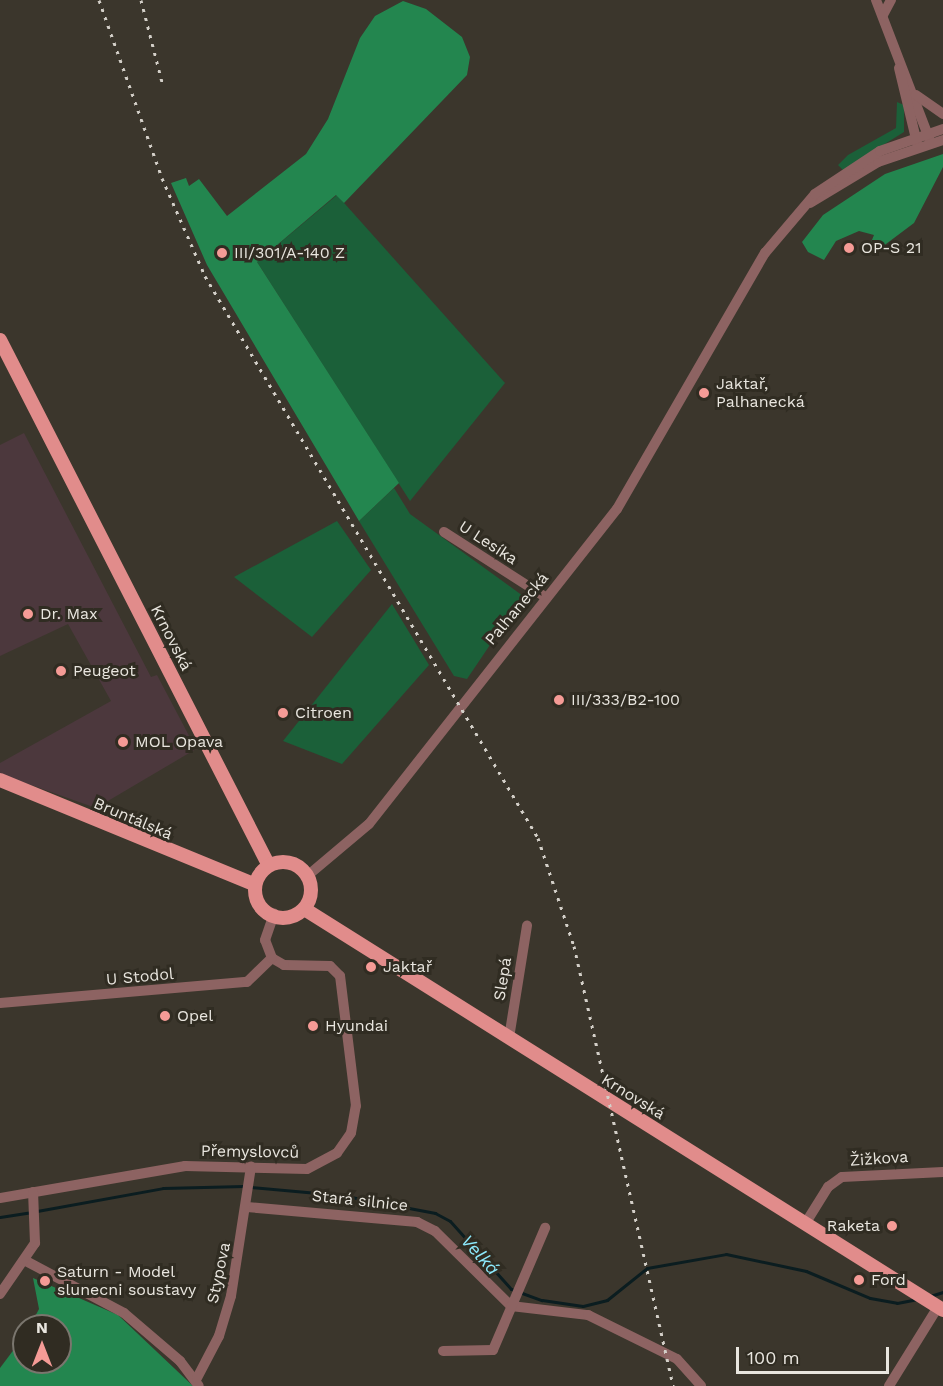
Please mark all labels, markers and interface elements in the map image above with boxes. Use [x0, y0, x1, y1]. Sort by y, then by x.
place label: OP-S 21 [861, 238, 921, 258]
marker: OP-S 21 [842, 241, 856, 255]
place label: III/301/A-140 Z [234, 243, 345, 263]
marker: III/301/A-140 Z [215, 246, 229, 260]
place label: Jaktař, Palhanecká [716, 374, 805, 412]
marker: Jaktař, Palhanecká [697, 386, 711, 400]
street label: U Lesíka [455, 517, 521, 569]
street label: Palhanecká [481, 569, 553, 649]
street label: Krnovská [146, 602, 196, 674]
place label: Dr. Max [40, 604, 98, 624]
marker: Dr. Max [21, 607, 35, 621]
place label: Peugeot [73, 661, 136, 681]
marker: Peugeot [54, 664, 68, 678]
place label: III/333/B2-100 [571, 690, 680, 710]
marker: III/333/B2-100 [552, 693, 566, 707]
place label: Citroen [295, 703, 352, 723]
marker: Citroen [276, 706, 290, 720]
place label: MOL Opava [135, 732, 224, 752]
marker: MOL Opava [116, 735, 130, 749]
street label: Bruntálská [91, 794, 175, 844]
street label: Slepá [490, 956, 516, 1002]
place label: Jaktař [383, 957, 432, 977]
marker: Jaktař [364, 960, 378, 974]
street label: U Stodol [105, 964, 175, 990]
place label: Opel [177, 1006, 213, 1026]
marker: Opel [158, 1009, 172, 1023]
place label: Hyundai [325, 1016, 388, 1036]
marker: Hyundai [306, 1019, 320, 1033]
street label: Krnovská [598, 1070, 668, 1124]
street label: Přemyslovců [201, 1142, 299, 1162]
street label: Žižkova [849, 1147, 909, 1171]
street label: Stará silnice [311, 1186, 409, 1216]
place label: Raketa [827, 1216, 880, 1236]
marker: Raketa [885, 1219, 899, 1233]
water label: Velká [456, 1230, 504, 1280]
street label: Stypova [203, 1241, 235, 1305]
place label: Saturn - Model slunecni soustavy [57, 1262, 196, 1300]
place label: Ford [871, 1270, 906, 1290]
marker: Ford [852, 1273, 866, 1287]
marker: Saturn - Model slunecni soustavy [38, 1274, 52, 1288]
north arrow [12, 1314, 72, 1374]
text: N [36, 1318, 48, 1337]
scale bar [739, 1335, 892, 1373]
text: 100 m [747, 1347, 800, 1368]

